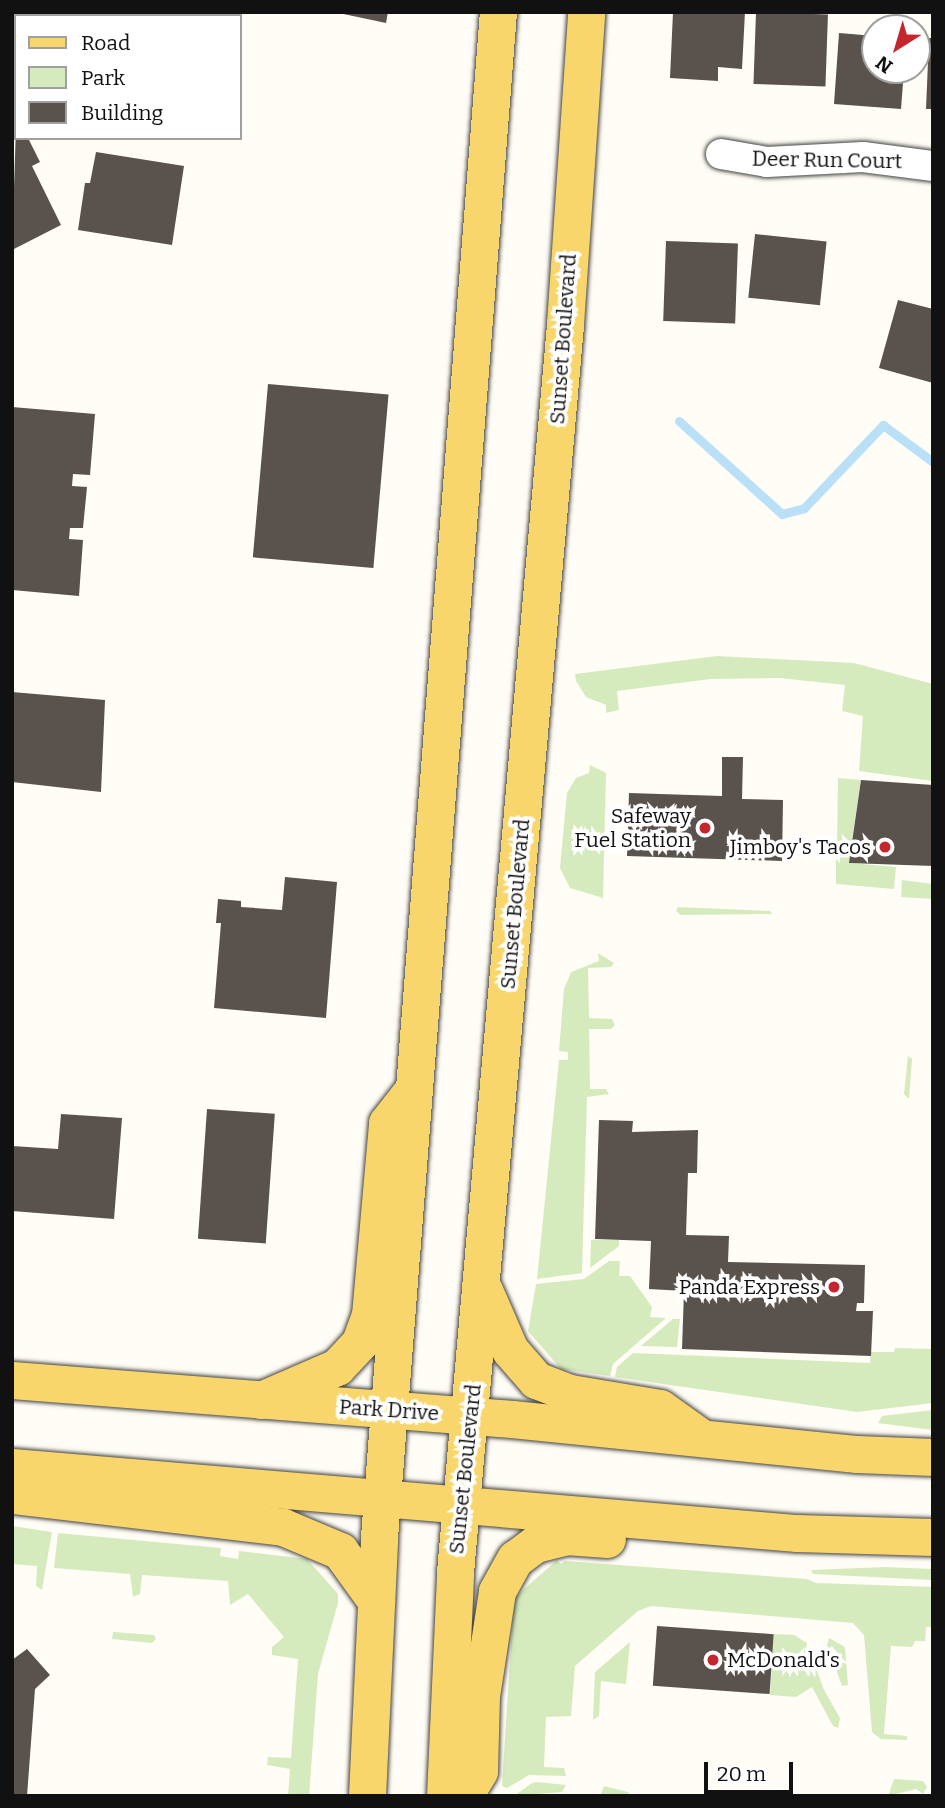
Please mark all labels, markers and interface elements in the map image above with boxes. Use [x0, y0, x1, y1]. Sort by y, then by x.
legend [14, 14, 242, 140]
north arrow [861, 14, 931, 84]
text: Road [81, 30, 130, 56]
text: N [871, 51, 897, 78]
text: Park [81, 65, 125, 91]
text: Building [81, 100, 163, 126]
street label: Deer Run Court [752, 146, 902, 174]
street label: Sunset Boulevard [544, 253, 582, 425]
place label: Safeway Fuel Station [574, 803, 691, 853]
street label: Sunset Boulevard [495, 818, 535, 990]
marker: Safeway Fuel Station [697, 820, 713, 836]
place label: Jimboy's Tacos [730, 834, 871, 860]
marker: Jimboy's Tacos [877, 839, 893, 855]
place label: Panda Express [679, 1274, 820, 1300]
marker: Panda Express [826, 1279, 842, 1295]
street label: Sunset Boulevard [444, 1383, 486, 1555]
street label: Park Drive [338, 1394, 440, 1426]
place label: McDonald's [727, 1647, 840, 1673]
marker: McDonald's [705, 1652, 721, 1668]
scale bar [707, 1748, 796, 1792]
text: 20 m [717, 1761, 766, 1787]

